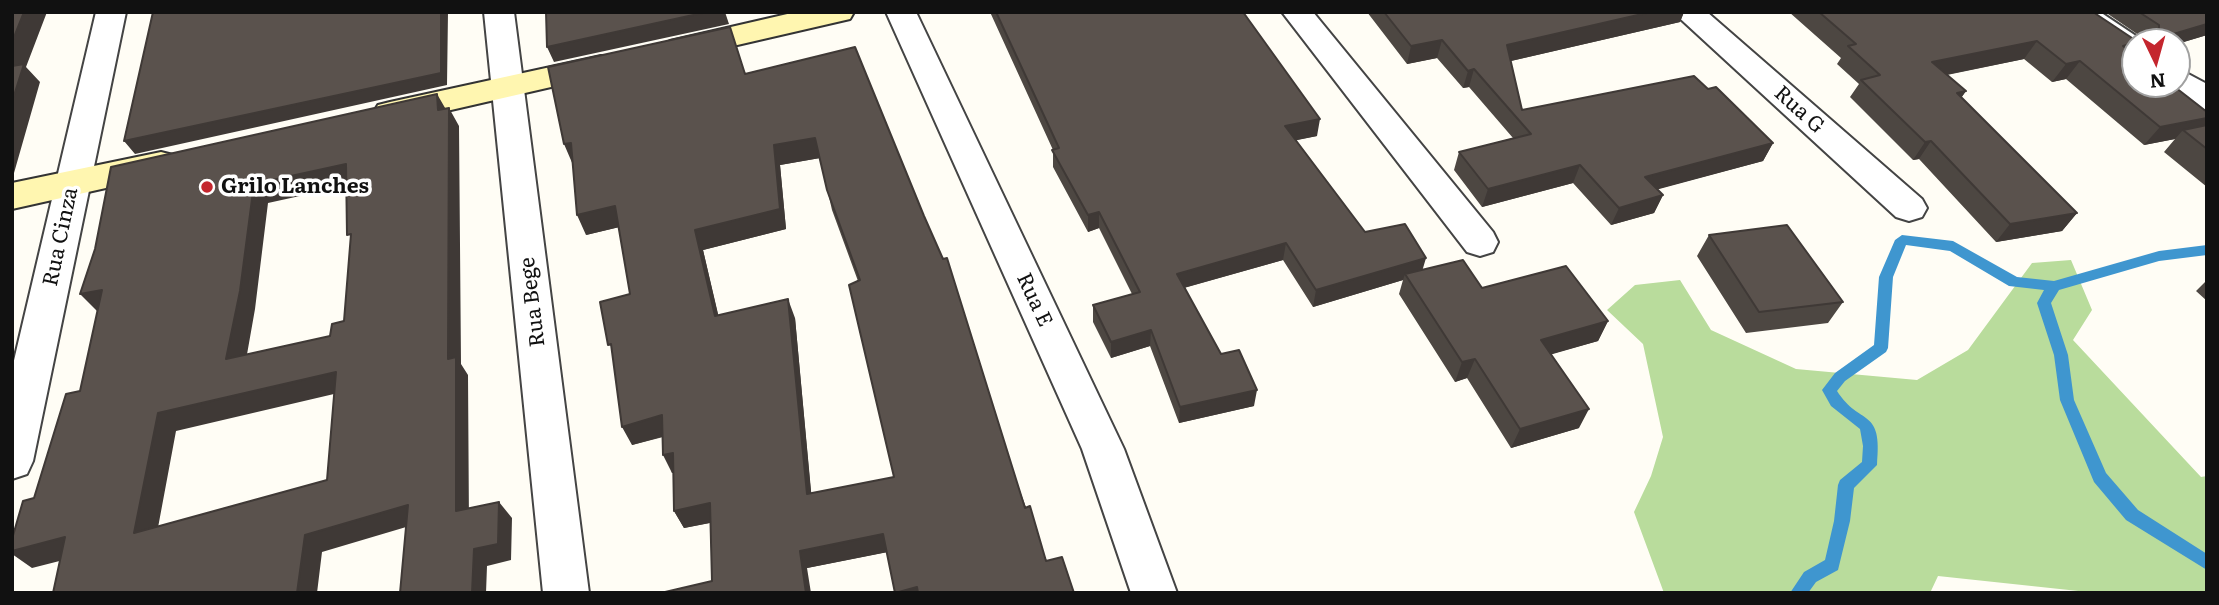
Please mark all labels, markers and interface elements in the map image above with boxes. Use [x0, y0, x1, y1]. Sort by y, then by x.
north arrow [2121, 28, 2191, 98]
text: N [2148, 67, 2167, 97]
street label: Rua G [1769, 81, 1829, 139]
place label: Grilo Lanches [221, 174, 369, 200]
marker: Grilo Lanches [199, 179, 215, 195]
street label: Rua Cinza [38, 185, 84, 289]
street label: Rua Bege [515, 256, 551, 348]
street label: Rua E [1011, 269, 1057, 331]

